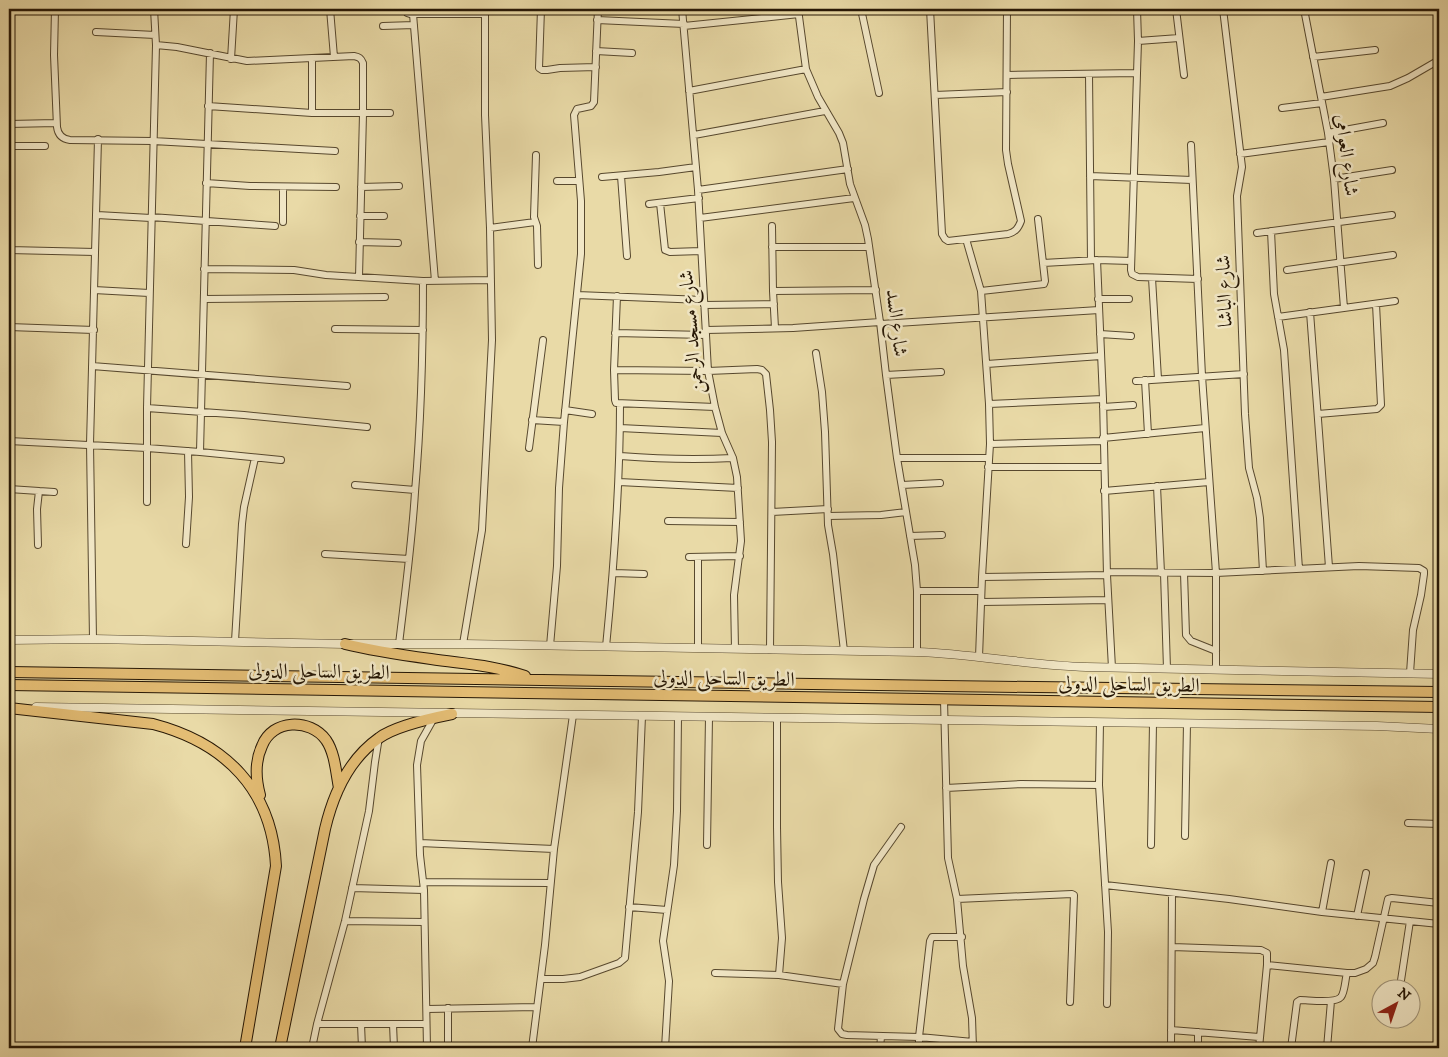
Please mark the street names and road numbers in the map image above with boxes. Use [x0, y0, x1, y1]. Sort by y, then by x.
street label: شارع العوامى [1325, 112, 1363, 198]
street label: شارع الباشا [1211, 254, 1243, 328]
street label: شارع مسجد الرحمن [674, 269, 714, 395]
street label: شارع السد [876, 288, 913, 359]
street label: الطريق الساحلى الدولى [248, 658, 390, 687]
street label: الطريق الساحلى الدولى [653, 665, 795, 694]
street label: الطريق الساحلى الدولى [1058, 671, 1200, 700]

